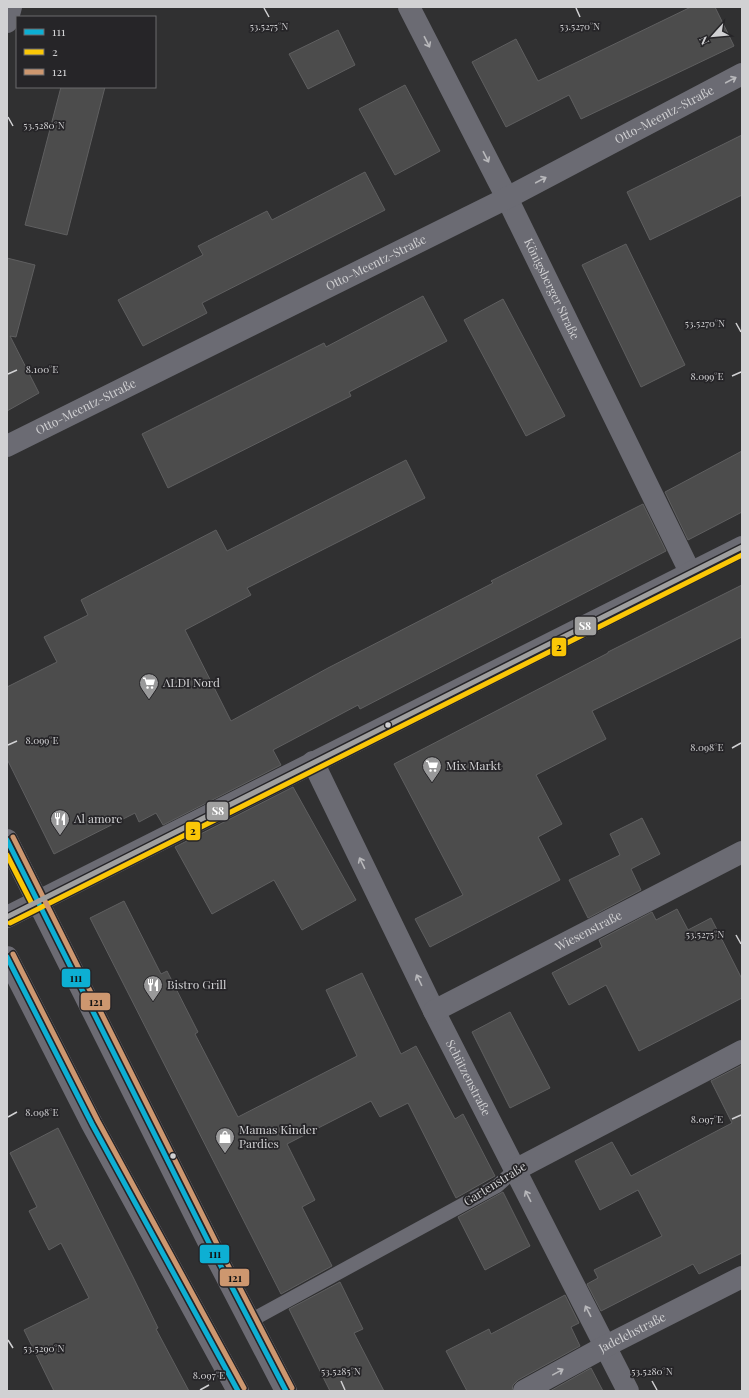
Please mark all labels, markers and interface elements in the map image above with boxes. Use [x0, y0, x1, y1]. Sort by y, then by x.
legend [16, 16, 156, 88]
north arrow [693, 16, 733, 56]
text: 53.5275°N [250, 19, 288, 33]
text: 53.5270°N [560, 19, 600, 33]
text: 111 [52, 23, 66, 39]
text: N [695, 34, 712, 48]
one-way arrow [424, 35, 431, 47]
text: 2 [52, 43, 58, 59]
text: 121 [52, 63, 67, 79]
one-way arrow [724, 76, 736, 83]
street label: Otto-Meentz-Straße [611, 81, 716, 147]
text: 53.5280°N [23, 118, 65, 132]
one-way arrow [483, 151, 490, 163]
one-way arrow [535, 175, 547, 183]
street label: Otto-Meentz-Straße [323, 230, 429, 294]
street label: Königsberger Straße [521, 235, 584, 342]
text: 53.5270°N [685, 316, 725, 330]
text: 8.100°E [26, 362, 58, 376]
text: 8.099°E [691, 369, 724, 383]
street label: Otto-Meentz-Straße [33, 374, 138, 438]
line badge: S8 [574, 616, 597, 636]
text: S8 [579, 618, 591, 633]
line badge: 2 [551, 637, 567, 657]
text: 2 [556, 639, 562, 654]
supermarket icon: ALDI Nord [138, 672, 160, 700]
place label: ALDI Nord [162, 674, 220, 690]
unlabelled marker [383, 720, 393, 730]
text: 8.099°E [26, 733, 59, 747]
text: 8.098°E [690, 740, 724, 754]
supermarket icon: Mix Markt [421, 755, 443, 783]
place label: Mix Markt [446, 757, 502, 773]
line badge: S8 [206, 801, 229, 821]
text: S8 [212, 803, 224, 818]
restaurant icon: Al amore [49, 808, 71, 836]
place label: Al amore [73, 810, 122, 826]
line badge: 2 [185, 821, 201, 841]
text: 2 [190, 823, 196, 838]
one-way arrow [358, 857, 365, 869]
street label: Wiesenstraße [551, 906, 624, 955]
text: 53.5275°N [686, 927, 724, 941]
line badge: 111 [61, 968, 91, 988]
text: 111 [70, 970, 82, 985]
restaurant icon: Bistro Grill [142, 974, 164, 1002]
one-way arrow [415, 974, 422, 986]
place label: Bistro Grill [167, 976, 227, 992]
line badge: 121 [80, 992, 111, 1011]
text: 121 [89, 994, 103, 1009]
street label: Schützenstraße [443, 1037, 495, 1118]
text: 8.098°E [25, 1105, 59, 1119]
text: 8.097°E [691, 1112, 723, 1126]
place label: Mamas Kinder Pardies [239, 1121, 318, 1151]
shop icon: Mamas Kinder Pardies [214, 1126, 236, 1154]
unlabelled marker [168, 1151, 178, 1161]
street label: Gartenstraße [460, 1158, 529, 1209]
one-way arrow [524, 1190, 531, 1202]
line badge: 111 [199, 1244, 230, 1264]
text: 111 [209, 1246, 221, 1261]
line badge: 121 [219, 1268, 250, 1287]
text: 121 [228, 1270, 242, 1285]
one-way arrow [584, 1306, 591, 1318]
street label: Jadelehstraße [595, 1308, 668, 1356]
text: 53.5290°N [23, 1341, 65, 1355]
text: 53.5285°N [321, 1364, 361, 1378]
text: 53.5280°N [631, 1364, 673, 1378]
text: 8.097°E [193, 1368, 225, 1382]
one-way arrow [552, 1368, 564, 1376]

